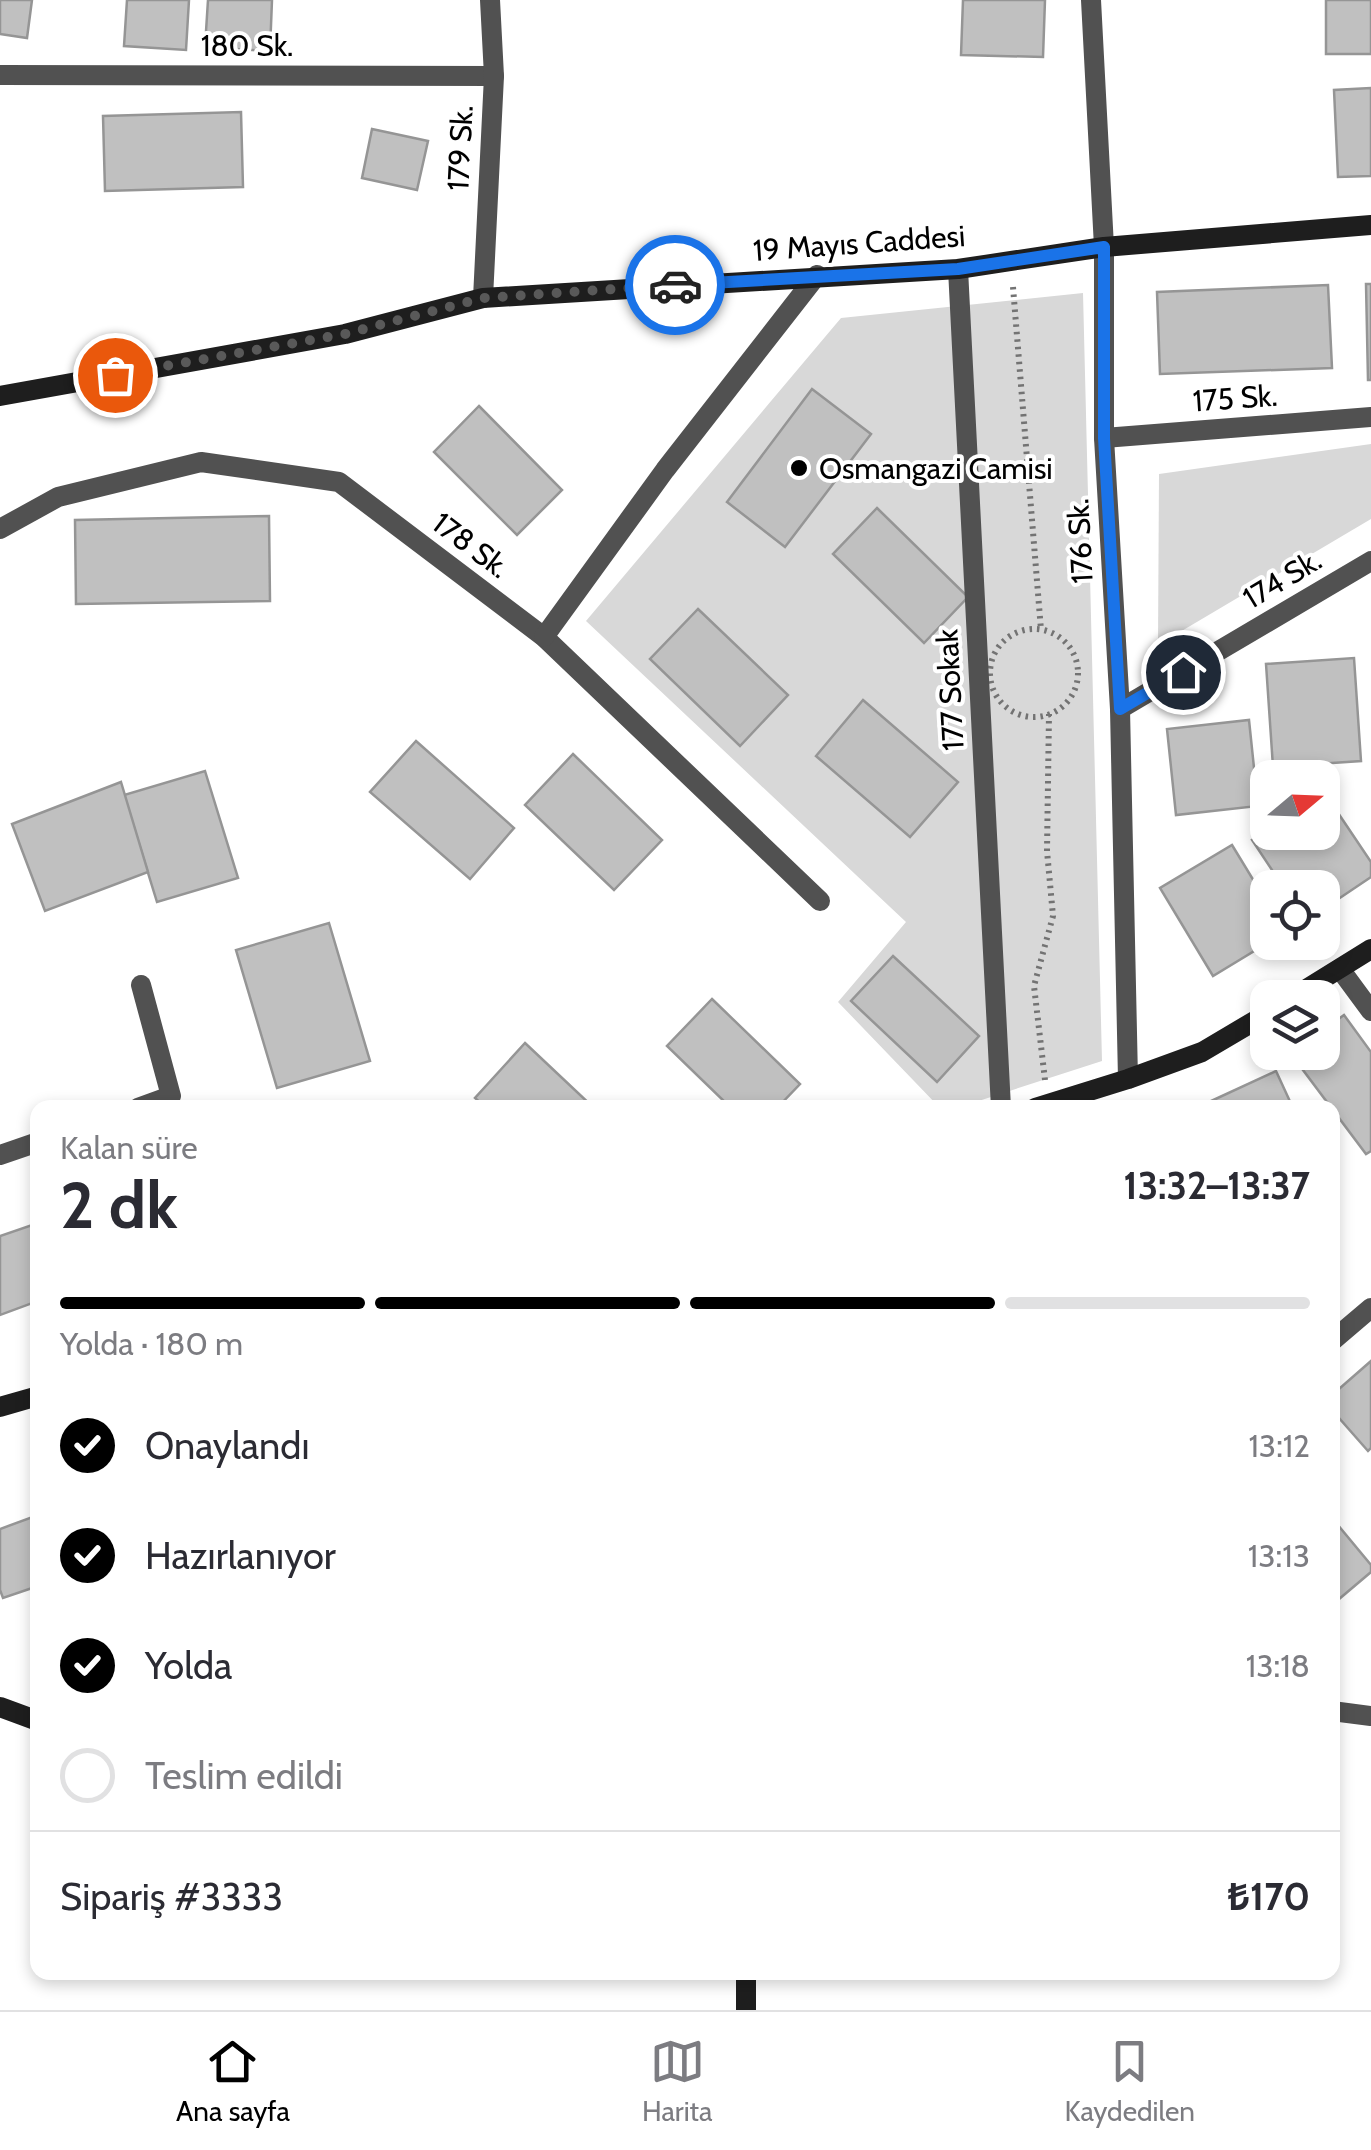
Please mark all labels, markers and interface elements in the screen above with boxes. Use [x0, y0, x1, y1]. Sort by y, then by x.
street label: 180 Sk. [201, 27, 293, 64]
street label: 179 Sk. [439, 104, 481, 192]
street label: 19 Mayıs Caddesi [752, 217, 966, 269]
courier [625, 235, 725, 335]
icon: car [648, 258, 703, 313]
pin [73, 333, 158, 418]
icon: bag [88, 348, 143, 403]
street label: 175 Sk. [1191, 377, 1279, 419]
place label: Osmangazi Camisi [819, 450, 1053, 487]
marker: Osmangazi Camisi [788, 457, 810, 479]
street label: 176 Sk. [1059, 498, 1101, 584]
street label: 178 Sk. [425, 504, 517, 586]
street label: 174 Sk. [1236, 541, 1328, 617]
street label: 177 Sokak [928, 628, 972, 752]
pin [1141, 630, 1226, 715]
icon: home [1156, 645, 1211, 700]
north arrow [1250, 760, 1340, 850]
map controls [1250, 760, 1340, 1070]
button: locate [1250, 870, 1340, 960]
button: layers [1250, 980, 1340, 1070]
text: Kalan süre [60, 1128, 198, 1167]
text: 13:32–13:37 [1124, 1162, 1310, 1209]
text: 2 dk [60, 1165, 178, 1244]
text: Yolda · 180 m [60, 1324, 243, 1363]
icon: check [60, 1418, 115, 1473]
text: Onaylandı [145, 1422, 310, 1469]
text: 13:12 [1248, 1426, 1310, 1465]
icon: check [60, 1528, 115, 1583]
text: Hazırlanıyor [145, 1532, 336, 1579]
text: 13:13 [1248, 1536, 1310, 1575]
icon: check [60, 1638, 115, 1693]
text: Yolda [145, 1642, 232, 1689]
text: 13:18 [1246, 1646, 1310, 1685]
text: Teslim edildi [145, 1752, 343, 1799]
text: Sipariş #3333 [60, 1873, 283, 1920]
text: ₺170 [1228, 1873, 1310, 1920]
tab: Ana sayfa [176, 2034, 290, 2128]
tab: Harita [642, 2034, 712, 2128]
tab: Kaydedilen [1065, 2034, 1195, 2128]

